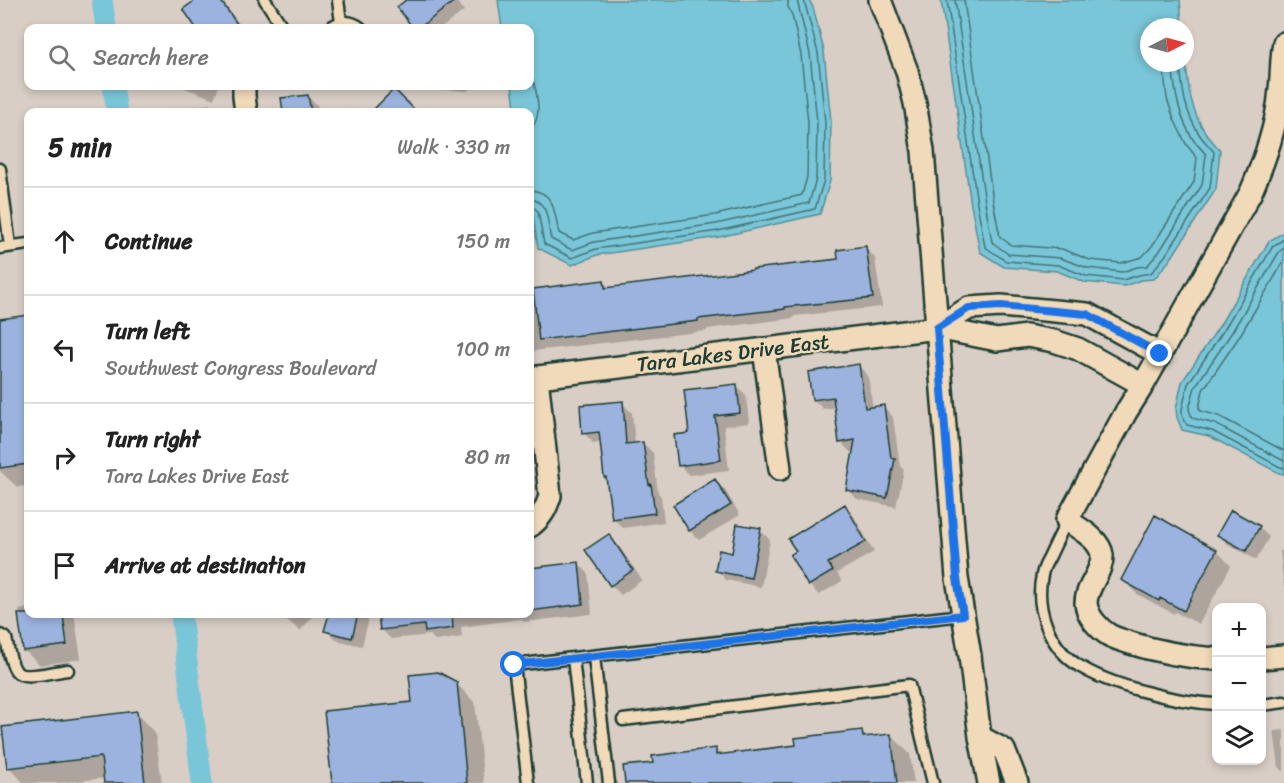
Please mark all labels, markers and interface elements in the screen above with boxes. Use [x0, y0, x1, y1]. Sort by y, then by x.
north arrow [1140, 18, 1194, 72]
search box [24, 24, 534, 90]
text: Search here [93, 38, 209, 77]
icon: search [45, 41, 78, 74]
text: 5 min [48, 124, 112, 170]
text: Walk · 330 m [397, 130, 510, 165]
text: Continue [105, 222, 193, 261]
text: 150 m [456, 224, 510, 259]
icon: ahead [48, 225, 81, 258]
text: Turn left [105, 312, 190, 351]
street label: Tara Lakes Drive East [635, 322, 831, 384]
text: 100 m [456, 332, 510, 367]
icon: left [48, 333, 81, 366]
route end [1146, 340, 1172, 366]
text: Southwest Congress Boulevard [105, 351, 376, 386]
text: Turn right [105, 420, 200, 459]
text: 80 m [465, 440, 510, 475]
icon: right [48, 441, 81, 474]
text: Tara Lakes Drive East [105, 459, 289, 494]
text: Arrive at destination [105, 546, 306, 585]
icon: arrive [48, 549, 81, 582]
map controls [1212, 603, 1266, 765]
button: + [1212, 603, 1266, 657]
route start [500, 651, 526, 677]
button: − [1212, 657, 1266, 711]
button: layers [1212, 711, 1266, 765]

